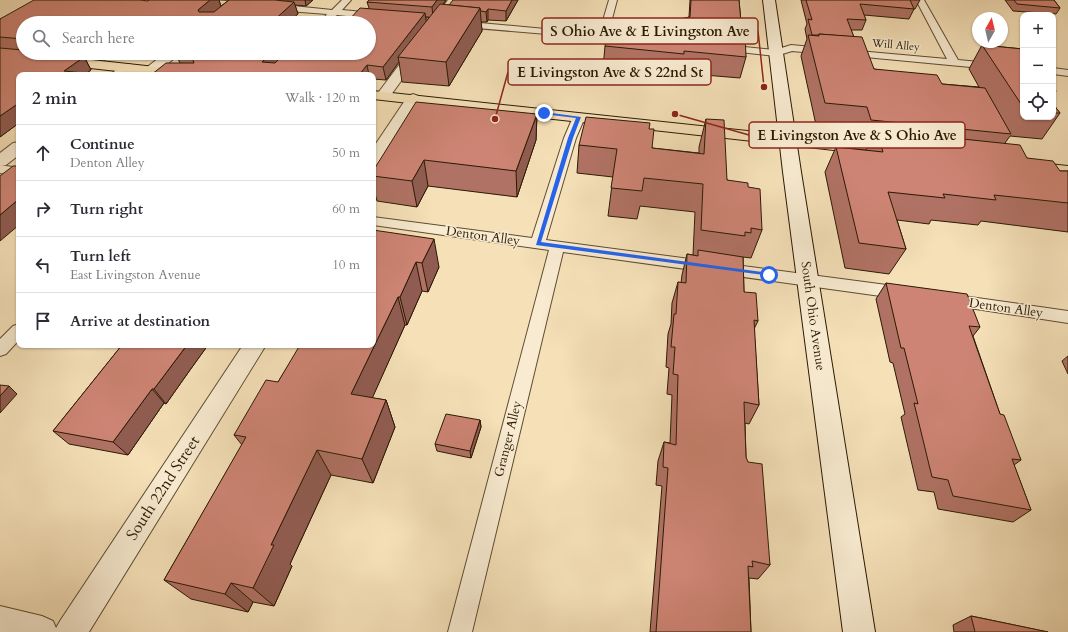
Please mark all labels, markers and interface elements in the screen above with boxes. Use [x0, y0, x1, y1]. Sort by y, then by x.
north arrow [972, 12, 1008, 48]
map controls [1020, 12, 1056, 120]
button: + [1020, 12, 1056, 48]
search box [16, 16, 376, 60]
callout: S Ohio Ave & E Livingston Ave [542, 18, 758, 44]
text: S Ohio Ave & E Livingston Ave [550, 22, 750, 41]
icon: search [30, 27, 52, 49]
text: Search here [62, 28, 135, 48]
street label: Will Alley [870, 35, 921, 55]
button: − [1020, 48, 1056, 84]
callout: E Livingston Ave & S 22nd St [508, 59, 711, 85]
text: E Livingston Ave & S 22nd St [517, 63, 703, 82]
button: locate [1020, 84, 1056, 120]
text: 2 min [32, 87, 77, 110]
text: Walk · 120 m [285, 89, 360, 107]
route end [535, 104, 553, 122]
callout: E Livingston Ave & S Ohio Ave [749, 122, 965, 148]
text: E Livingston Ave & S Ohio Ave [757, 126, 957, 145]
text: Continue [70, 134, 135, 154]
icon: ahead [32, 142, 54, 164]
text: 50 m [332, 144, 360, 162]
text: Denton Alley [70, 154, 145, 172]
icon: right [32, 198, 54, 220]
text: Turn right [70, 199, 143, 219]
text: 60 m [332, 200, 360, 218]
street label: Denton Alley [445, 222, 521, 250]
text: Turn left [70, 246, 131, 266]
icon: left [32, 254, 54, 276]
text: 10 m [332, 256, 360, 274]
street label: South Ohio Avenue [796, 260, 830, 372]
text: East Livingston Avenue [70, 266, 201, 284]
route start [760, 266, 778, 284]
street label: Denton Alley [968, 294, 1044, 322]
icon: arrive [32, 310, 54, 332]
text: Arrive at destination [70, 311, 210, 331]
street label: Granger Alley [490, 399, 526, 479]
street label: South 22nd Street [121, 432, 205, 544]

